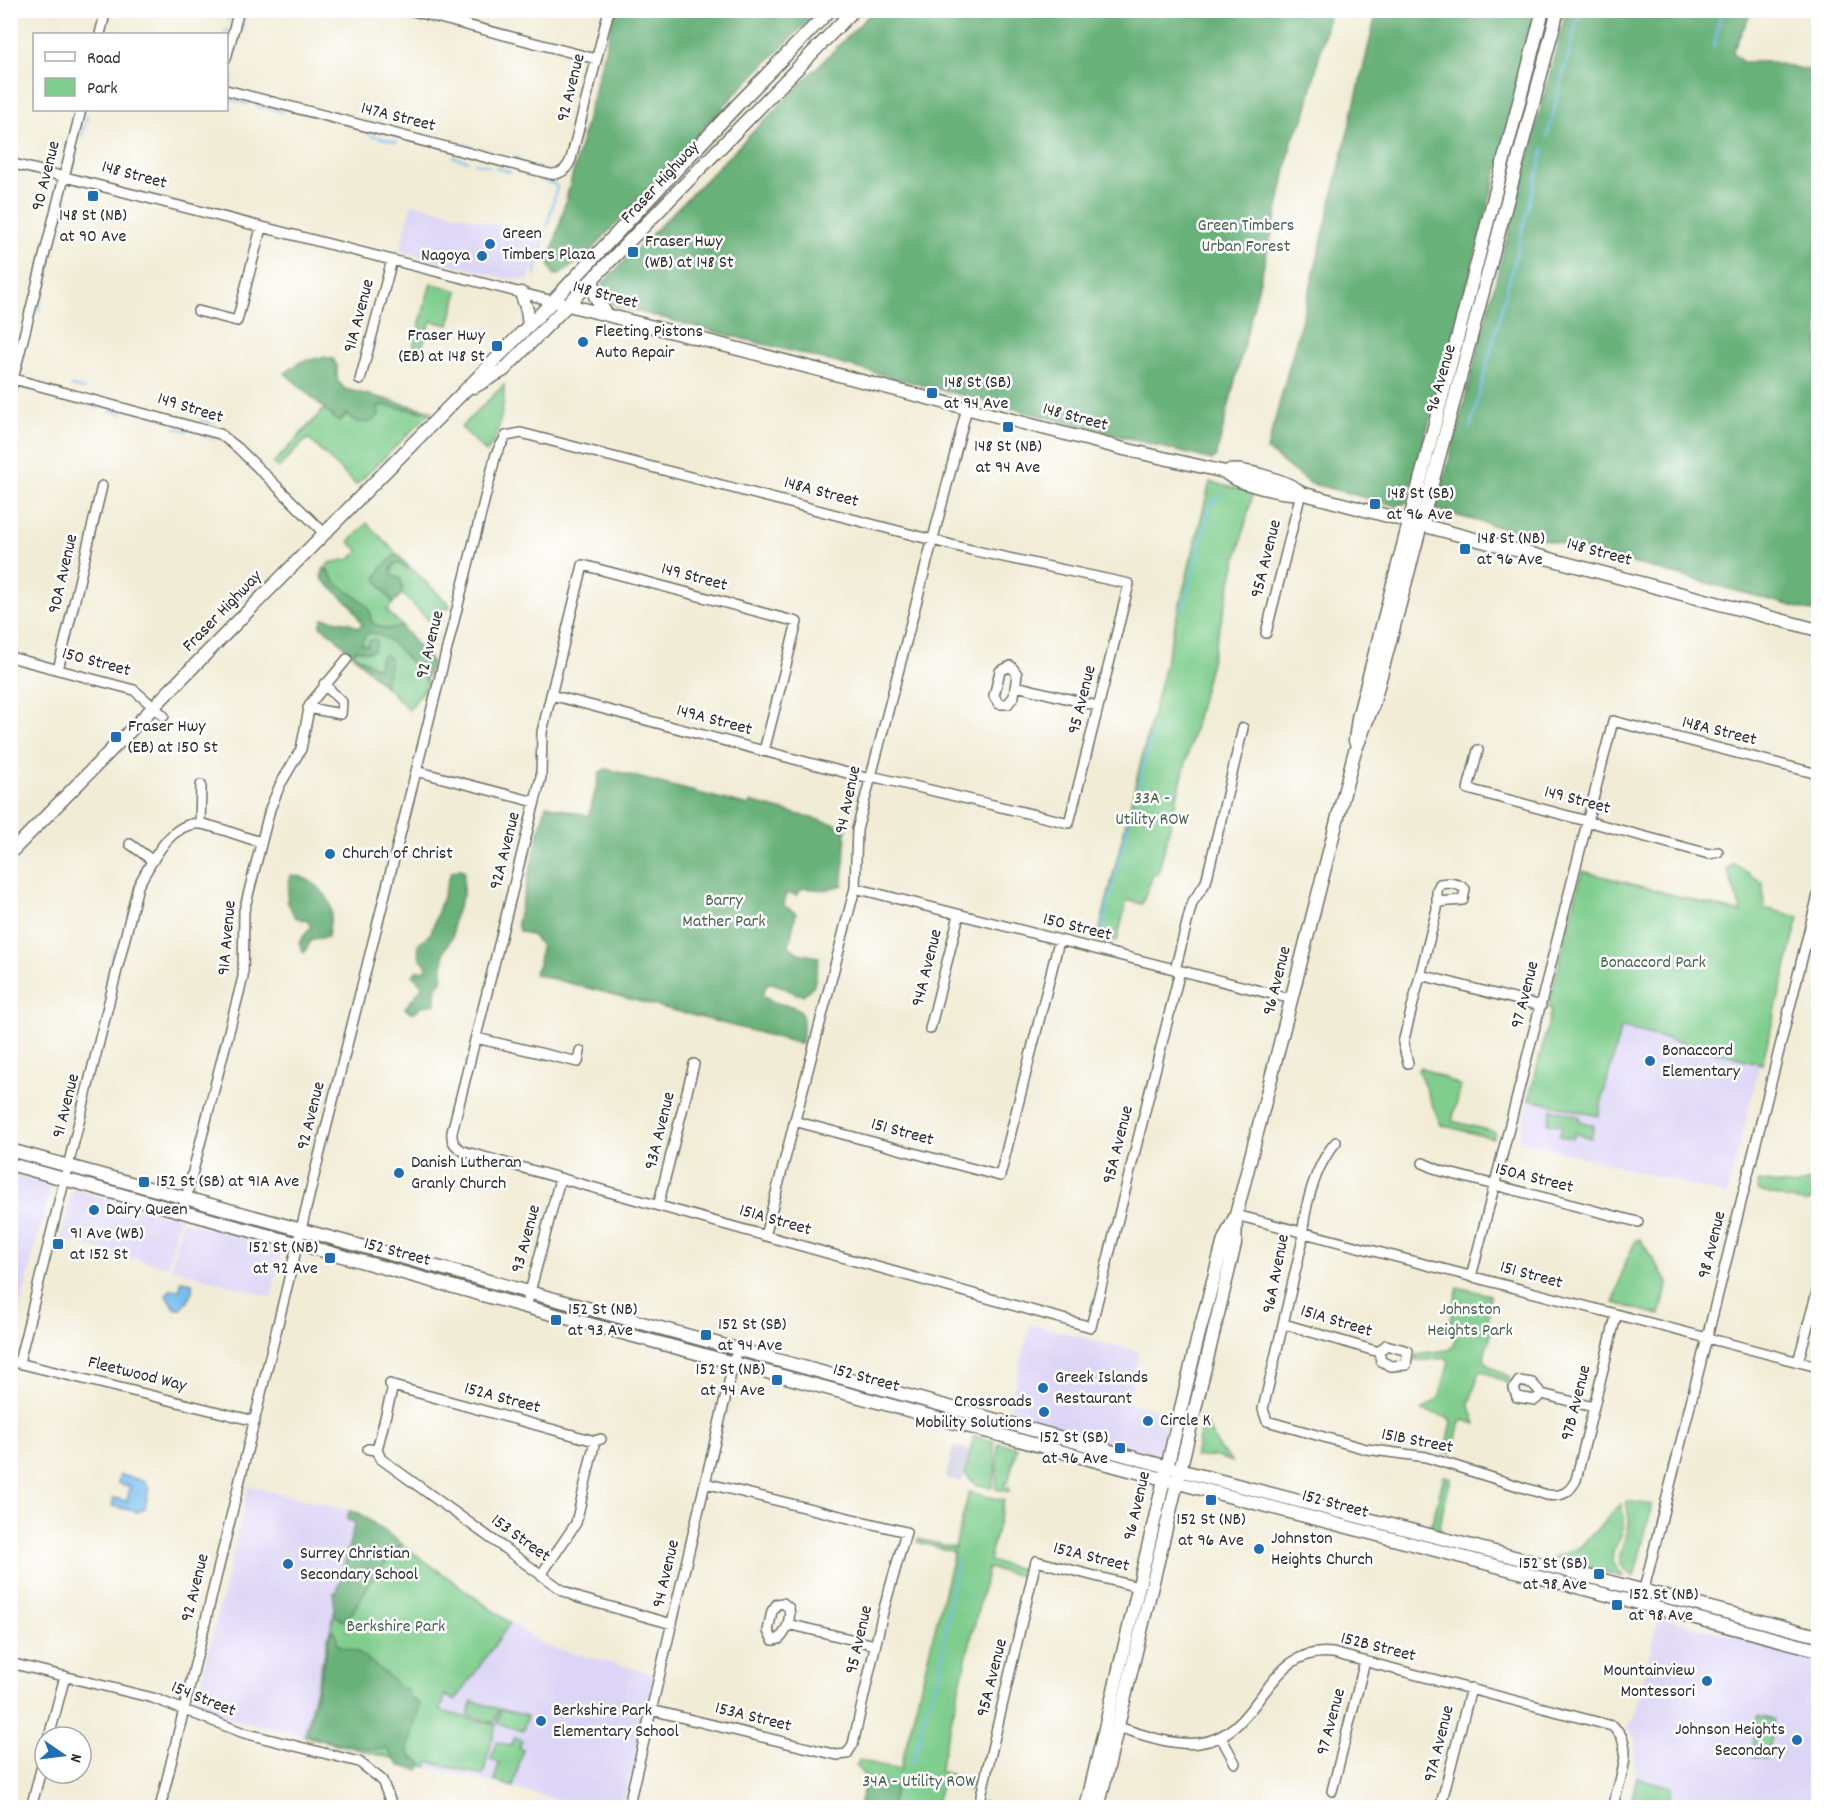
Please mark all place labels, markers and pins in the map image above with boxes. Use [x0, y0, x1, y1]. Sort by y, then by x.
marker: 148 St (NB) at 90 Ave [86, 189, 100, 203]
place label: 148 St (NB) at 90 Ave [59, 204, 127, 250]
place label: Green Timbers Plaza [502, 222, 596, 268]
place label: Fraser Hwy (WB) at 148 St [645, 230, 734, 276]
marker: Green Timbers Plaza [483, 237, 497, 251]
place label: Nagoya [421, 244, 471, 269]
marker: Fraser Hwy (WB) at 148 St [626, 245, 640, 259]
marker: Nagoya [475, 249, 489, 263]
place label: Fleeting Pistons Auto Repair [595, 320, 703, 366]
place label: Fraser Hwy (EB) at 148 St [399, 324, 486, 370]
marker: Fleeting Pistons Auto Repair [576, 335, 590, 349]
marker: Fraser Hwy (EB) at 148 St [490, 339, 504, 353]
place label: 148 St (SB) at 94 Ave [944, 371, 1011, 417]
marker: 148 St (SB) at 94 Ave [925, 386, 939, 400]
marker: 148 St (NB) at 94 Ave [1001, 420, 1015, 434]
place label: 148 St (NB) at 94 Ave [974, 435, 1042, 481]
place label: 148 St (SB) at 96 Ave [1387, 482, 1454, 528]
marker: 148 St (SB) at 96 Ave [1368, 497, 1382, 511]
place label: 148 St (NB) at 96 Ave [1477, 527, 1545, 573]
marker: 148 St (NB) at 96 Ave [1458, 542, 1472, 556]
place label: Fraser Hwy (EB) at 150 St [128, 715, 218, 761]
marker: Fraser Hwy (EB) at 150 St [109, 730, 123, 744]
place label: Church of Christ [342, 842, 453, 867]
marker: Church of Christ [323, 847, 337, 861]
place label: Bonaccord Elementary [1662, 1039, 1741, 1085]
marker: Bonaccord Elementary [1643, 1054, 1657, 1068]
place label: Danish Lutheran Granly Church [411, 1151, 522, 1197]
marker: Danish Lutheran Granly Church [392, 1166, 406, 1180]
place label: 152 St (SB) at 91A Ave [156, 1170, 299, 1195]
marker: 152 St (SB) at 91A Ave [137, 1175, 151, 1189]
place label: Dairy Queen [106, 1198, 188, 1223]
marker: Dairy Queen [87, 1203, 101, 1217]
place label: 91 Ave (WB) at 152 St [70, 1222, 144, 1268]
place label: 152 St (NB) at 92 Ave [249, 1236, 318, 1282]
marker: 91 Ave (WB) at 152 St [51, 1237, 65, 1251]
marker: 152 St (NB) at 92 Ave [323, 1251, 337, 1265]
place label: 152 St (NB) at 93 Ave [568, 1298, 637, 1344]
marker: 152 St (NB) at 93 Ave [549, 1313, 563, 1327]
place label: 152 St (SB) at 94 Ave [718, 1313, 786, 1359]
marker: 152 St (SB) at 94 Ave [699, 1328, 713, 1342]
place label: 152 St (NB) at 94 Ave [696, 1358, 765, 1404]
place label: Greek Islands Restaurant [1055, 1366, 1148, 1412]
marker: 152 St (NB) at 94 Ave [770, 1373, 784, 1387]
marker: Greek Islands Restaurant [1036, 1381, 1050, 1395]
place label: Crossroads Mobility Solutions [915, 1390, 1032, 1436]
marker: Crossroads Mobility Solutions [1037, 1405, 1051, 1419]
place label: Circle K [1160, 1409, 1211, 1434]
marker: Circle K [1141, 1414, 1155, 1428]
place label: 152 St (SB) at 96 Ave [1040, 1426, 1108, 1472]
marker: 152 St (SB) at 96 Ave [1113, 1441, 1127, 1455]
marker: 152 St (NB) at 96 Ave [1204, 1493, 1218, 1507]
place label: 152 St (NB) at 96 Ave [1176, 1508, 1246, 1554]
place label: Johnston Heights Church [1271, 1527, 1373, 1573]
place label: Surrey Christian Secondary School [300, 1542, 419, 1588]
marker: Johnston Heights Church [1252, 1542, 1266, 1556]
place label: 152 St (SB) at 98 Ave [1519, 1552, 1587, 1598]
marker: Surrey Christian Secondary School [281, 1557, 295, 1571]
marker: 152 St (SB) at 98 Ave [1592, 1567, 1606, 1581]
place label: 152 St (NB) at 98 Ave [1629, 1583, 1698, 1629]
marker: 152 St (NB) at 98 Ave [1610, 1598, 1624, 1612]
place label: Mountainview Montessori [1603, 1659, 1695, 1705]
marker: Mountainview Montessori [1700, 1674, 1714, 1688]
place label: Berkshire Park Elementary School [553, 1699, 680, 1745]
marker: Berkshire Park Elementary School [534, 1714, 548, 1728]
place label: Johnson Heights Secondary [1675, 1718, 1786, 1764]
marker: Johnson Heights Secondary [1790, 1733, 1804, 1747]

